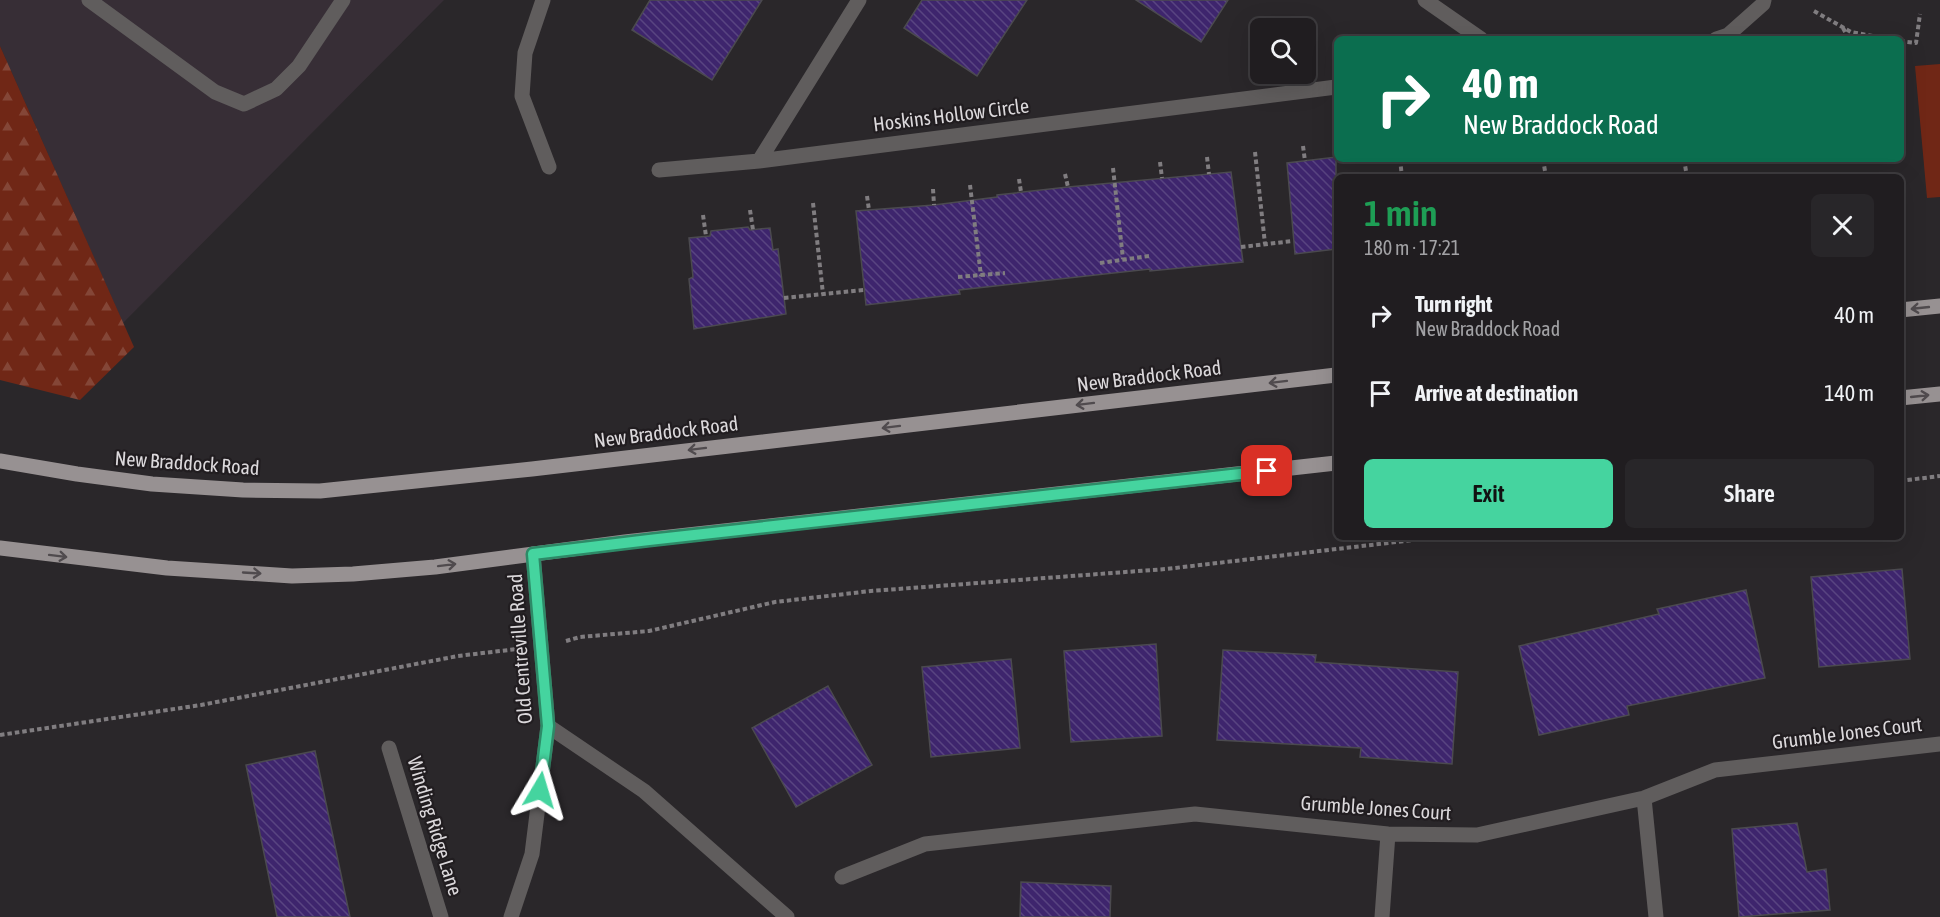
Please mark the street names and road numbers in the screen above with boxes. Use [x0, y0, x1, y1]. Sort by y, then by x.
street label: Hoskins Hollow Circle [872, 94, 1030, 135]
street label: New Braddock Road [1076, 355, 1222, 396]
street label: New Braddock Road [593, 411, 739, 452]
street label: New Braddock Road [114, 446, 260, 479]
street label: Old Centreville Road [503, 573, 536, 725]
street label: Grumble Jones Court [1771, 712, 1923, 753]
street label: Winding Ridge Lane [403, 754, 468, 898]
street label: Grumble Jones Court [1300, 791, 1452, 824]

